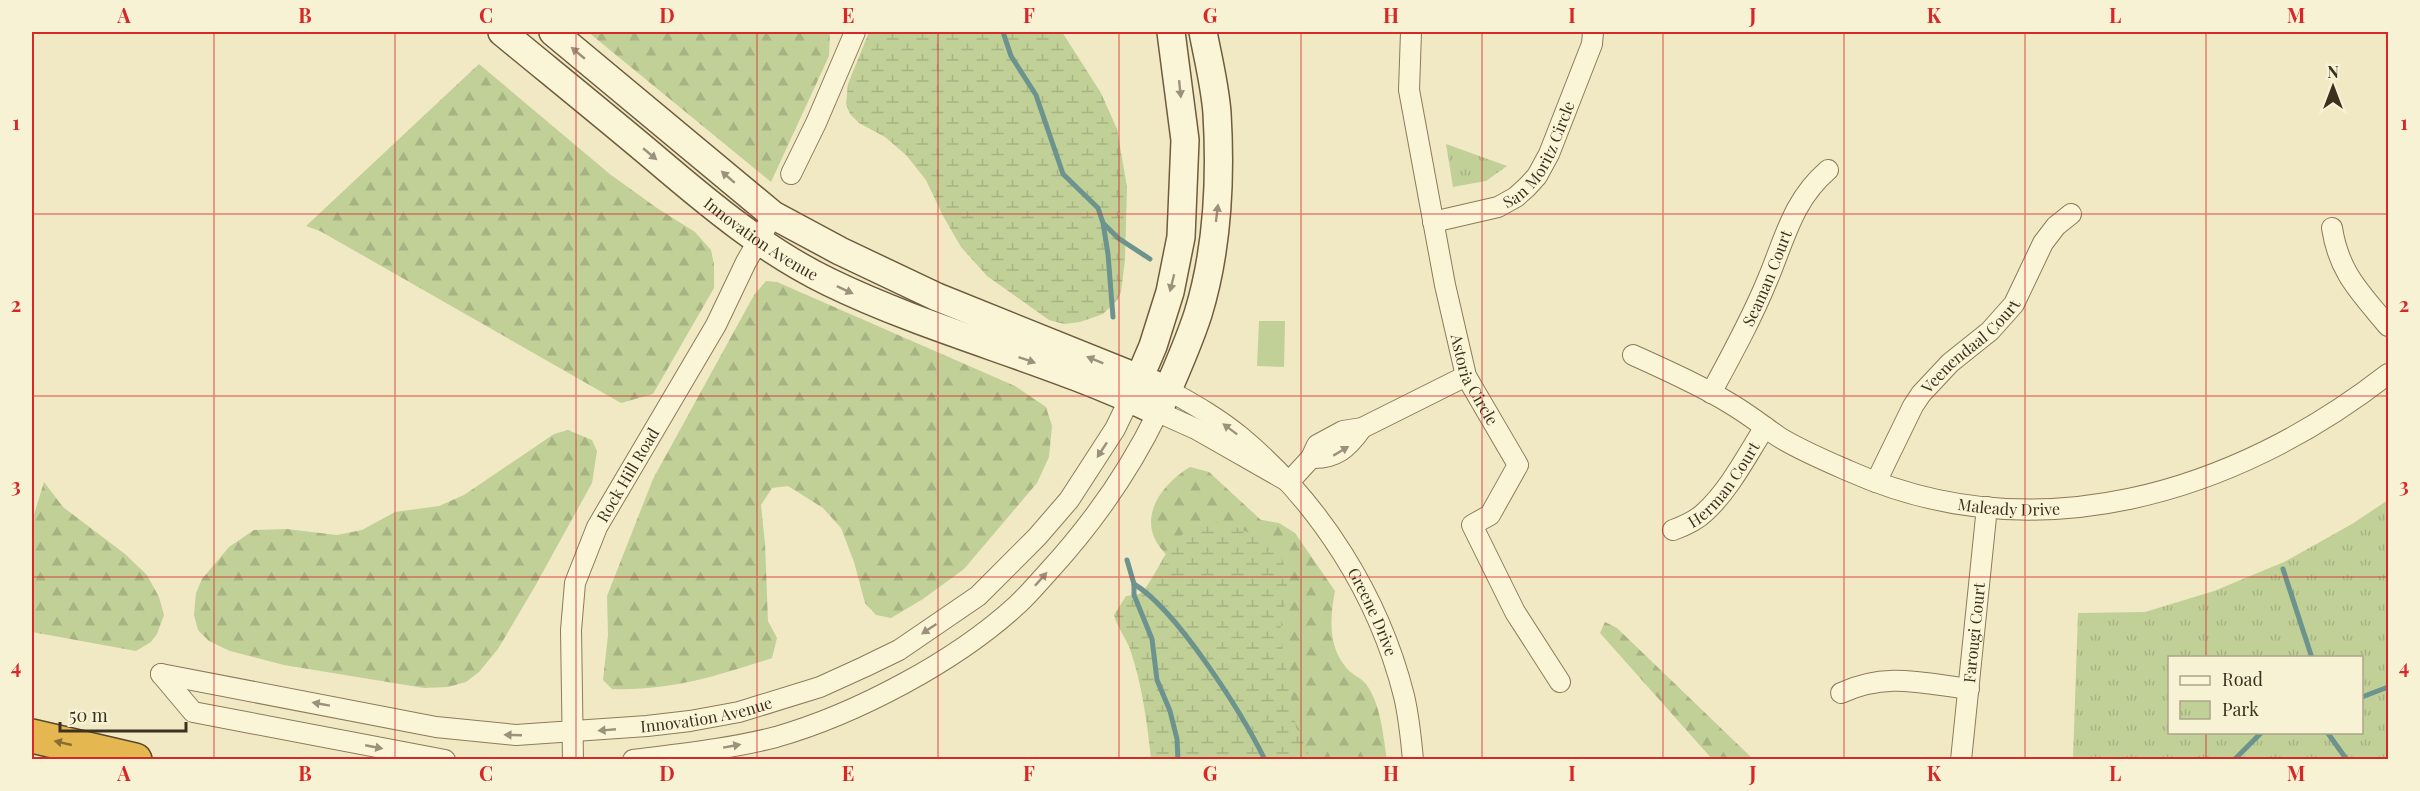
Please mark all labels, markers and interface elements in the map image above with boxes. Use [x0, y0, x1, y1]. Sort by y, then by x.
text: A [116, 1, 131, 28]
text: B [298, 1, 312, 28]
text: C [479, 1, 493, 28]
text: D [659, 1, 675, 28]
text: E [842, 1, 854, 28]
text: F [1023, 1, 1035, 28]
text: G [1203, 1, 1218, 28]
text: H [1383, 1, 1399, 28]
text: I [1568, 1, 1576, 28]
text: J [1748, 1, 1757, 28]
text: K [1927, 1, 1942, 28]
text: L [2109, 1, 2121, 28]
text: M [2287, 1, 2305, 28]
one-way arrow [571, 47, 586, 60]
north arrow [2303, 57, 2363, 117]
text: N [2327, 61, 2339, 82]
one-way arrow [1175, 80, 1185, 99]
street label: San Moritz Circle [1499, 98, 1579, 212]
text: 1 [12, 108, 20, 135]
text: 1 [2400, 108, 2408, 135]
one-way arrow [642, 147, 658, 160]
one-way arrow [720, 171, 736, 184]
street label: Innovation Avenue [700, 192, 822, 285]
one-way arrow [1212, 203, 1221, 222]
street label: Seaman Court [1737, 226, 1796, 329]
one-way arrow [1167, 274, 1176, 292]
one-way arrow [837, 285, 854, 294]
text: 2 [11, 290, 21, 317]
text: 2 [2399, 290, 2409, 317]
street label: Veenendaal Court [1916, 296, 2025, 398]
street label: Astoria Circle [1446, 331, 1503, 429]
one-way arrow [1085, 354, 1103, 364]
one-way arrow [1018, 355, 1036, 365]
one-way arrow [1222, 423, 1237, 435]
street label: Rock Hill Road [591, 424, 663, 525]
street label: Herman Court [1684, 437, 1764, 532]
one-way arrow [1096, 441, 1108, 457]
one-way arrow [1333, 445, 1349, 456]
text: 3 [11, 471, 21, 498]
text: 3 [2399, 471, 2409, 498]
street label: Maleady Drive [1956, 493, 2061, 519]
street label: Greene Drive [1343, 564, 1402, 659]
one-way arrow [1034, 572, 1048, 587]
street label: Farougi Court [1958, 581, 1989, 684]
one-way arrow [922, 623, 938, 635]
text: 4 [11, 652, 21, 679]
text: 4 [2399, 652, 2409, 679]
legend [2168, 656, 2363, 734]
text: Road [2222, 667, 2263, 691]
street label: Innovation Avenue [640, 691, 775, 736]
scale bar [60, 695, 186, 733]
text: Park [2222, 697, 2259, 721]
one-way arrow [311, 699, 330, 708]
text: 50 m [69, 703, 108, 727]
one-way arrow [598, 725, 617, 735]
one-way arrow [504, 730, 523, 739]
one-way arrow [53, 738, 72, 747]
one-way arrow [723, 741, 742, 750]
one-way arrow [365, 743, 384, 752]
text: A [116, 759, 131, 786]
text: B [298, 759, 312, 786]
text: C [479, 759, 493, 786]
text: D [659, 759, 675, 786]
text: E [842, 759, 854, 786]
text: F [1023, 759, 1035, 786]
text: G [1203, 759, 1218, 786]
text: H [1383, 759, 1399, 786]
text: I [1568, 759, 1576, 786]
text: J [1748, 759, 1757, 786]
text: K [1927, 759, 1942, 786]
text: L [2109, 759, 2121, 786]
text: M [2287, 759, 2305, 786]

